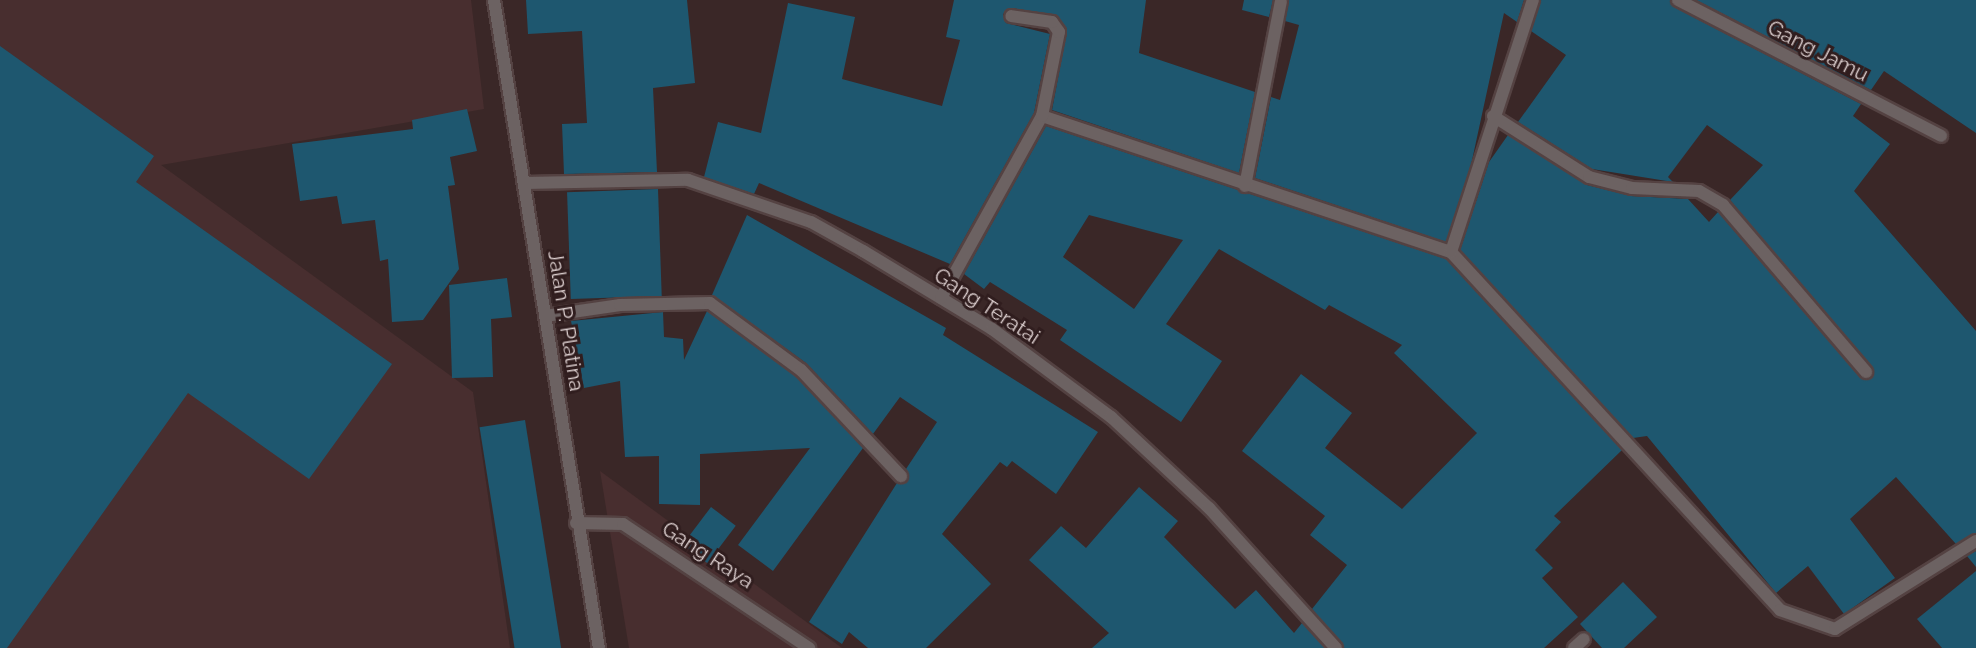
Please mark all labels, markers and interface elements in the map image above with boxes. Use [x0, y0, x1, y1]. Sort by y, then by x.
street label: Gang Jamu [1763, 15, 1873, 87]
street label: Jalan P. Platina [542, 249, 590, 393]
street label: Gang Teratai [929, 262, 1045, 350]
street label: Gang Raya [657, 516, 759, 594]

